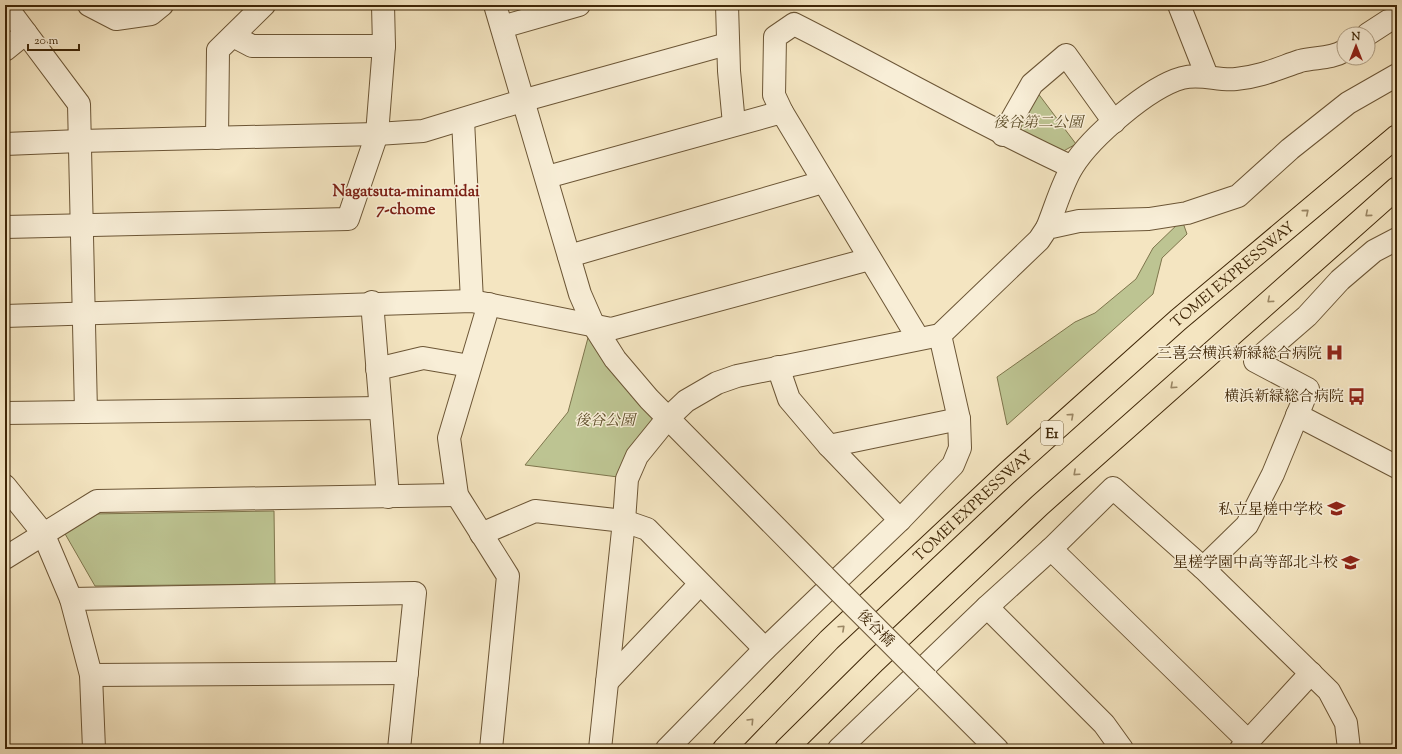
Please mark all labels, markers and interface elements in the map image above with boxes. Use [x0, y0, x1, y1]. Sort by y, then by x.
scale bar [28, 26, 79, 52]
north arrow [1336, 26, 1376, 66]
text: N [1351, 29, 1361, 45]
text: 20 m [34, 32, 59, 50]
park label: 後谷第二公園 [993, 113, 1086, 134]
district label: Nagatsuta-minamidai 7-chome [332, 181, 480, 222]
one-way arrow [1302, 209, 1309, 216]
one-way arrow [1365, 209, 1372, 216]
street label: TOMEI EXPRESSWAY [1167, 217, 1300, 333]
one-way arrow [1267, 295, 1275, 302]
hospital icon: 三喜会横浜新緑総合病院 [1325, 343, 1345, 363]
place label: 三喜会横浜新緑総合病院 [1157, 344, 1322, 365]
one-way arrow [1170, 381, 1178, 389]
bus stop icon: 横浜新緑総合病院 [1347, 386, 1367, 406]
place label: 横浜新緑総合病院 [1224, 387, 1344, 408]
park label: 後谷公園 [575, 411, 638, 432]
one-way arrow [1066, 414, 1073, 421]
road number: E1 [1041, 421, 1063, 445]
street label: TOMEI EXPRESSWAY [909, 446, 1038, 567]
one-way arrow [1073, 468, 1081, 476]
school or university icon: 私立星槎中学校 [1326, 499, 1346, 519]
place label: 私立星槎中学校 [1218, 500, 1323, 521]
school or university icon: 星槎学園中高等部北斗校 [1341, 552, 1361, 572]
place label: 星槎学園中高等部北斗校 [1173, 553, 1338, 574]
street label: 後谷橋 [852, 606, 898, 652]
one-way arrow [837, 626, 844, 633]
one-way arrow [746, 718, 754, 726]

